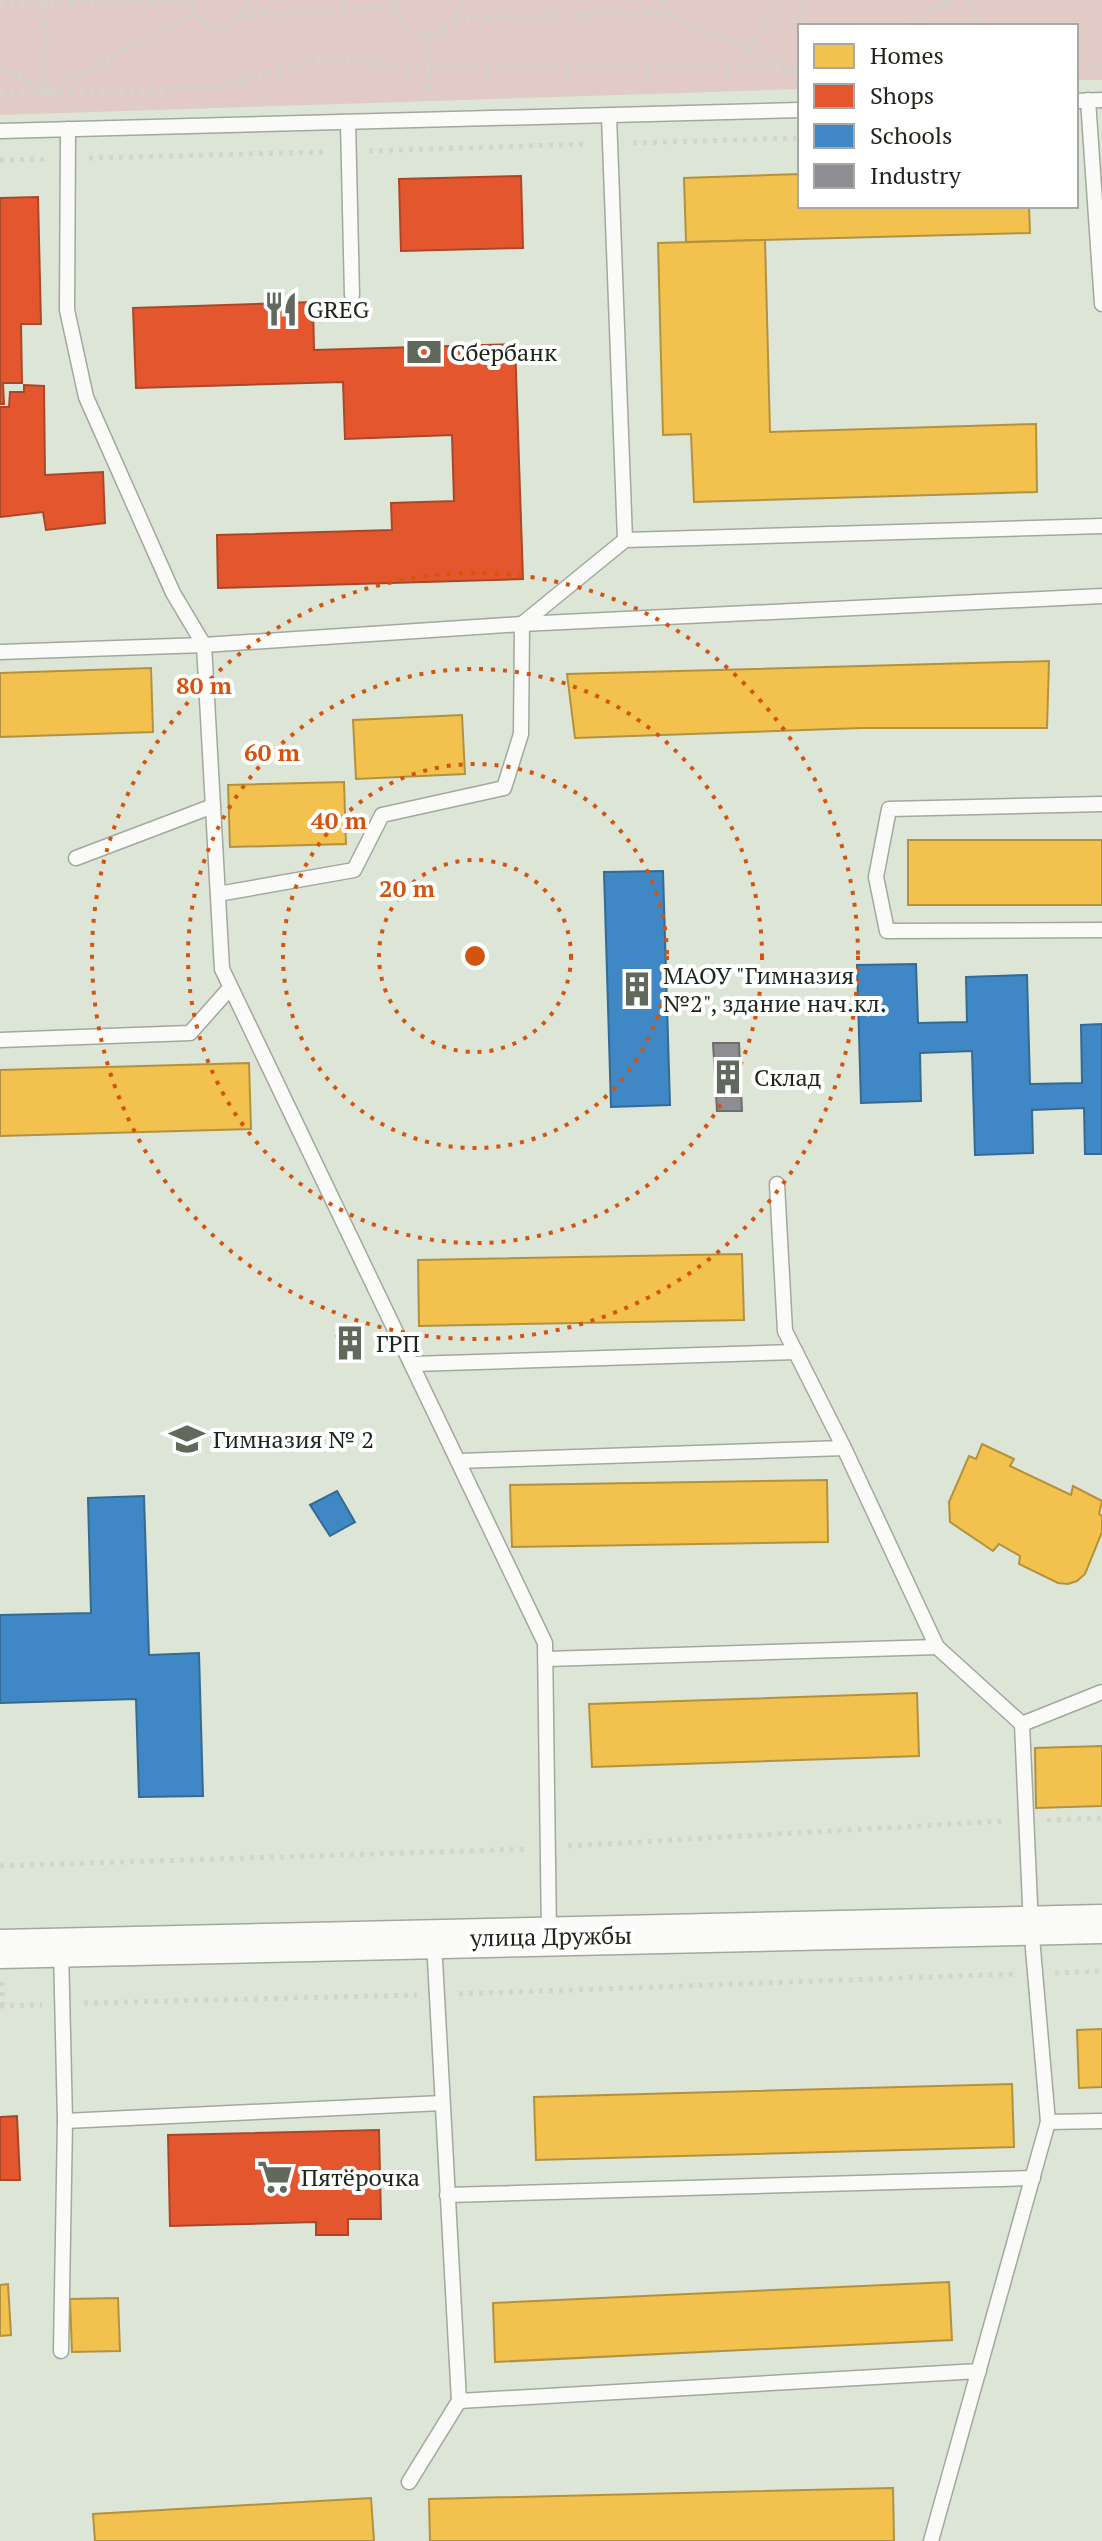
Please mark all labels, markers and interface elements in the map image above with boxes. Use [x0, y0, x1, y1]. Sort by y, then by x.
legend [798, 24, 1078, 208]
text: Homes [870, 39, 944, 71]
text: Shops [870, 79, 934, 111]
text: Schools [870, 119, 952, 151]
text: Industry [870, 159, 962, 191]
restaurant icon: GREG [262, 290, 300, 328]
place label: GREG [307, 293, 370, 325]
bank icon: Сбербанк [405, 333, 443, 371]
place label: Сбербанк [450, 336, 557, 368]
text: 80 m [176, 669, 232, 701]
text: 60 m [244, 736, 300, 768]
text: 40 m [311, 804, 367, 836]
text: 20 m [379, 872, 435, 904]
centre of rings [461, 942, 489, 970]
place label: МАОУ "Гимназия №2", здание нач.кл. [663, 959, 886, 1019]
building icon: МАОУ "Гимназия №2", здание нач.кл. [618, 970, 656, 1008]
building icon: Склад [709, 1058, 747, 1096]
place label: Склад [754, 1061, 822, 1093]
building icon: ГРП [331, 1324, 369, 1362]
place label: ГРП [376, 1327, 420, 1359]
school or university icon: Гимназия № 2 [168, 1420, 206, 1458]
place label: Гимназия № 2 [213, 1423, 374, 1455]
street label: улица Дружбы [469, 1919, 632, 1953]
supermarket icon: Пятёрочка [256, 2158, 294, 2196]
place label: Пятёрочка [301, 2161, 420, 2193]

